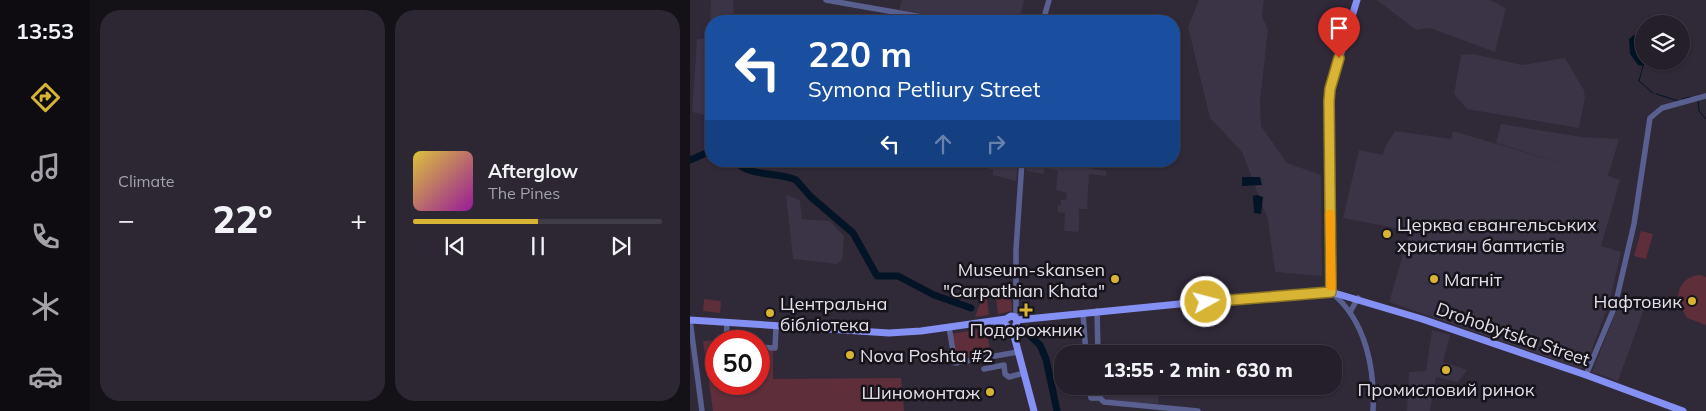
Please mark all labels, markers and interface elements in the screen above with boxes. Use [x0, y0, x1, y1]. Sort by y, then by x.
pin [1318, 7, 1360, 58]
icon: arrive [1325, 14, 1353, 42]
map controls [1635, 15, 1690, 70]
button: layers [1635, 15, 1690, 70]
text: 13:53 [16, 17, 74, 45]
text: 220 m [808, 32, 912, 76]
icon: left [725, 35, 790, 100]
text: Symona Petliury Street [808, 75, 1041, 103]
icon: directions [28, 80, 63, 115]
icon: left [876, 130, 904, 158]
icon: ahead [929, 130, 957, 158]
icon: right [982, 130, 1010, 158]
icon: music [28, 150, 63, 185]
text: Afterglow [488, 159, 578, 183]
text: Climate [118, 171, 174, 191]
text: The Pines [488, 183, 560, 203]
text: 22° [212, 195, 273, 243]
text: − [118, 202, 135, 237]
text: + [350, 202, 367, 237]
place label: Церква євангельських християн баптистів [1397, 213, 1597, 257]
icon: phone [28, 219, 63, 254]
marker: Церква євангельських християн баптистів [1381, 228, 1393, 240]
icon: previous [441, 232, 469, 260]
icon: pause [524, 232, 552, 260]
icon: next [607, 232, 635, 260]
place label: Museum-skansen "Carpathian Khata" [943, 258, 1105, 302]
place label: Магніт [1444, 268, 1503, 291]
marker: Museum-skansen "Carpathian Khata" [1109, 273, 1121, 285]
marker: Магніт [1428, 273, 1440, 285]
position arrow [1179, 275, 1231, 327]
icon: climate [28, 289, 63, 324]
place label: Нафтовик [1593, 290, 1682, 313]
place label: Центральна бібліотека [780, 292, 888, 336]
marker: Нафтовик [1686, 295, 1698, 307]
street label: Drohobytska Street [1433, 297, 1593, 371]
marker: Подорожник [1020, 304, 1032, 316]
marker: Центральна бібліотека [764, 307, 776, 319]
place label: Подорожник [970, 318, 1083, 341]
speed limit sign: 50 [705, 330, 770, 395]
place label: Nova Poshta #2 [860, 344, 993, 367]
marker: Nova Poshta #2 [844, 349, 856, 361]
text: 13:55 · 2 min · 630 m [1103, 358, 1293, 382]
icon: car [28, 359, 63, 394]
marker: Промисловий ринок [1440, 364, 1452, 376]
place label: Промисловий ринок [1358, 378, 1535, 401]
place label: Шиномонтаж [862, 381, 980, 404]
marker: Шиномонтаж [984, 386, 996, 398]

